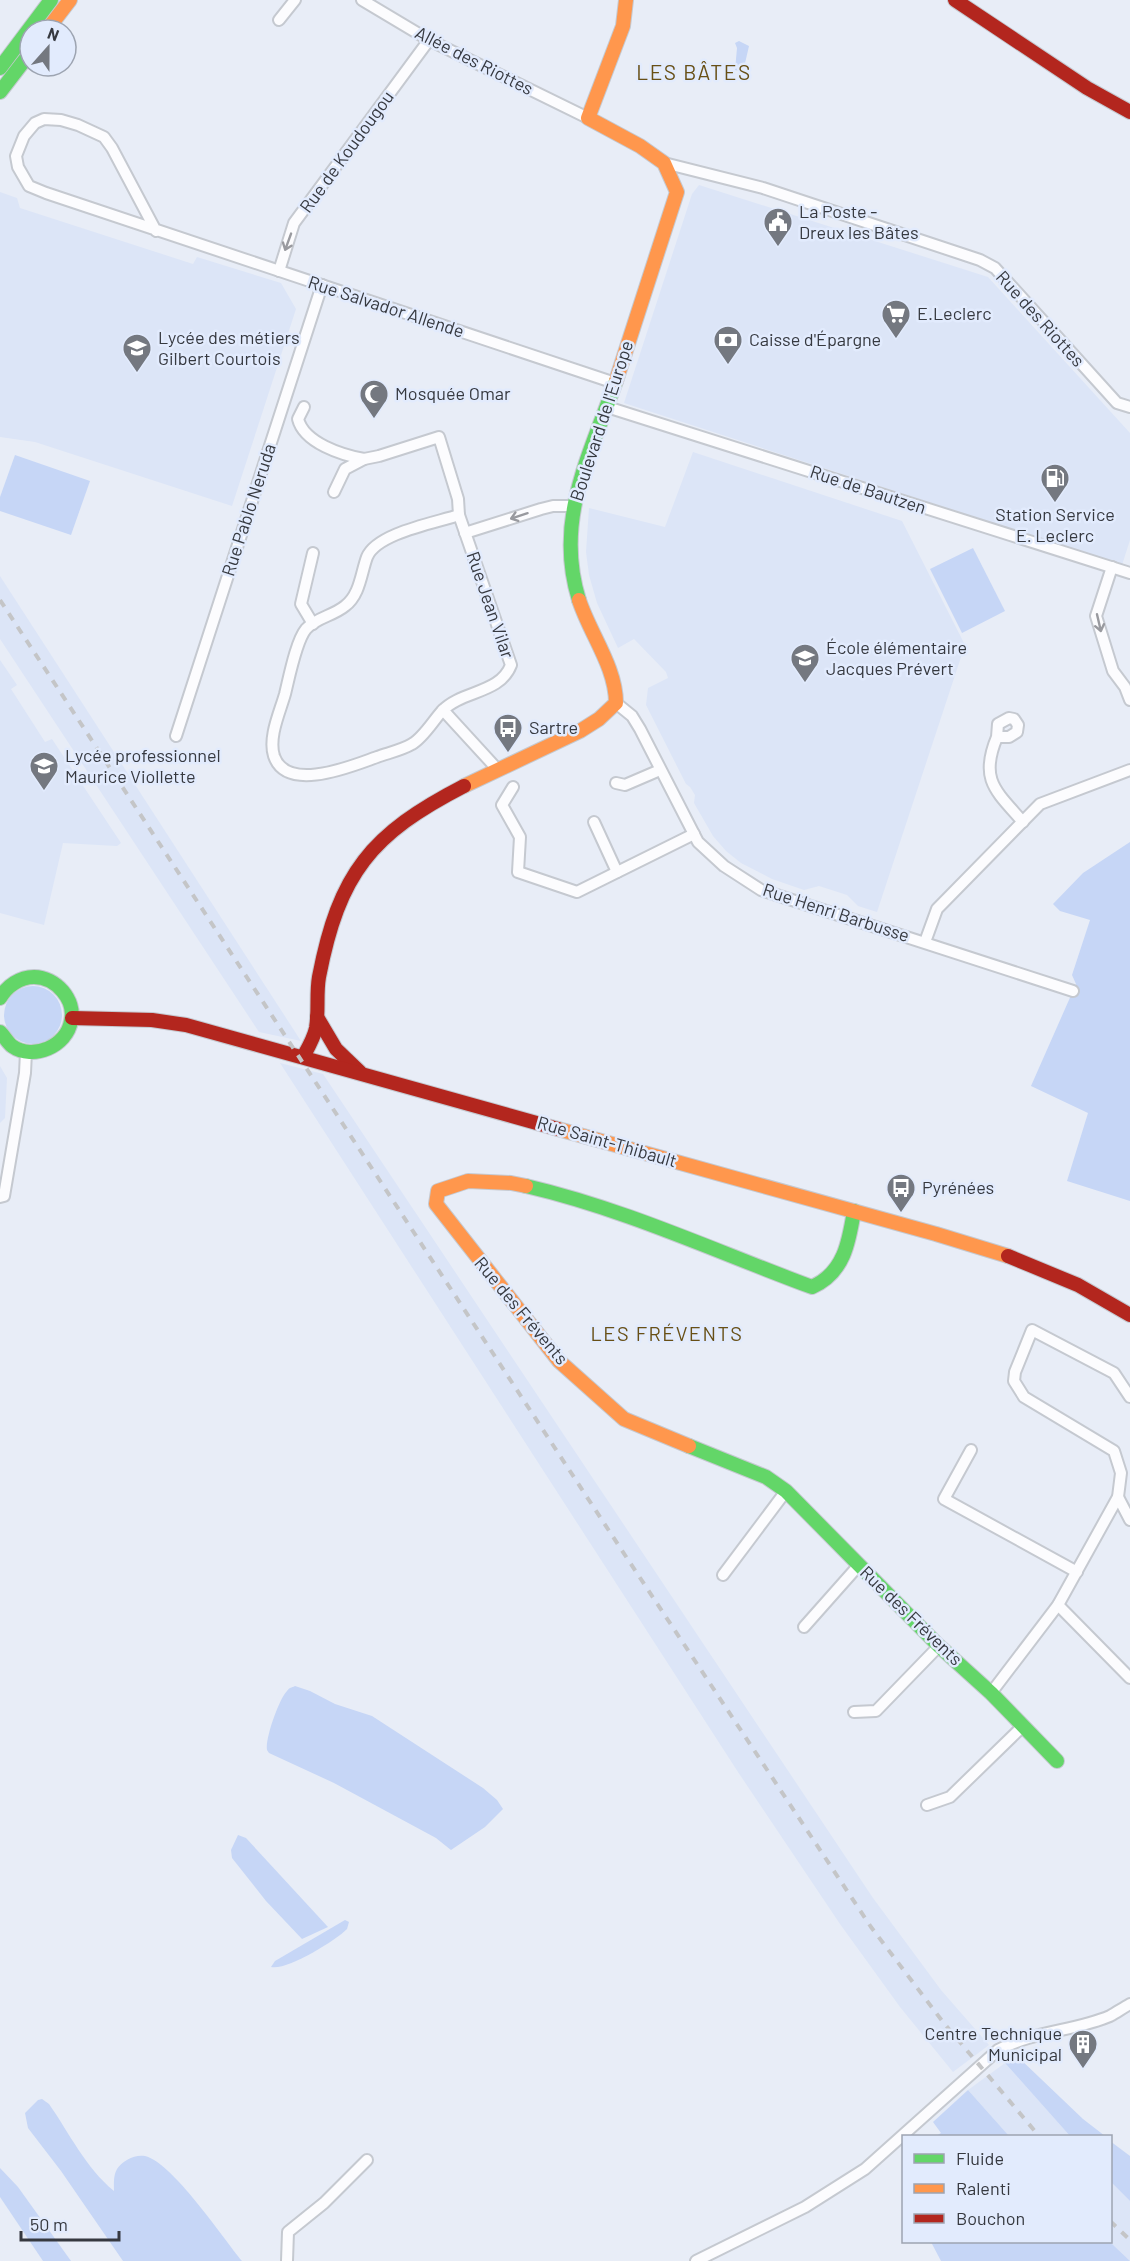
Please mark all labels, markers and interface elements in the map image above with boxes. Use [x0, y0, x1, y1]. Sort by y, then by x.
north arrow [18, 18, 78, 78]
street label: Allée des Riottes [412, 21, 537, 99]
text: N [45, 23, 62, 44]
district label: LES BÂTES [636, 59, 752, 84]
street label: Rue de Koudougou [295, 86, 398, 217]
place label: La Poste - Dreux les Bâtes [799, 200, 919, 243]
public building icon: La Poste - Dreux les Bâtes [762, 206, 794, 248]
one-way arrow [281, 232, 292, 251]
street label: Rue des Riottes [992, 266, 1090, 371]
street label: Rue Salvador Allende [305, 270, 467, 342]
supermarket icon: E.Leclerc [880, 298, 912, 340]
place label: E.Leclerc [917, 302, 992, 324]
bank icon: Caisse d'Épargne [712, 324, 744, 366]
place label: Lycée des métiers Gilbert Courtois [158, 326, 300, 369]
place label: Caisse d'Épargne [749, 328, 881, 350]
school or university icon: Lycée des métiers Gilbert Courtois [121, 332, 153, 374]
street label: Boulevard de l'Europe [565, 338, 637, 504]
mosque icon: Mosquée Omar [358, 378, 390, 420]
place label: Mosquée Omar [395, 382, 511, 404]
street label: Rue Pablo Neruda [216, 441, 280, 579]
street label: Rue de Bautzen [807, 460, 929, 518]
fuel station icon: Station Service E. Leclerc [1039, 462, 1071, 504]
place label: Station Service E. Leclerc [995, 503, 1115, 546]
one-way arrow [510, 511, 529, 522]
street label: Rue Jean Vilar [462, 548, 520, 661]
one-way arrow [1094, 613, 1105, 632]
place label: École élémentaire Jacques Prévert [826, 636, 967, 679]
school or university icon: École élémentaire Jacques Prévert [789, 642, 821, 684]
bus stop icon: Sartre [492, 712, 524, 754]
place label: Sartre [529, 716, 578, 738]
place label: Lycée professionnel Maurice Viollette [65, 744, 221, 787]
school or university icon: Lycée professionnel Maurice Viollette [28, 750, 60, 792]
street label: Rue Henri Barbusse [760, 878, 912, 946]
street label: Rue Saint-Thibault [535, 1111, 680, 1171]
bus stop icon: Pyrénées [885, 1172, 917, 1214]
place label: Pyrénées [922, 1176, 994, 1198]
street label: Rue des Frévents [470, 1252, 573, 1369]
district label: LES FRÉVENTS [591, 1321, 743, 1345]
street label: Rue des Frévents [856, 1561, 968, 1670]
place label: Centre Technique Municipal [924, 2022, 1062, 2065]
building icon: Centre Technique Municipal [1067, 2028, 1099, 2070]
legend [902, 2135, 1112, 2243]
text: Fluide [956, 2147, 1004, 2169]
text: Ralenti [956, 2177, 1011, 2199]
scale bar [21, 2204, 118, 2242]
text: Bouchon [956, 2207, 1025, 2229]
text: 50 m [30, 2213, 68, 2235]

